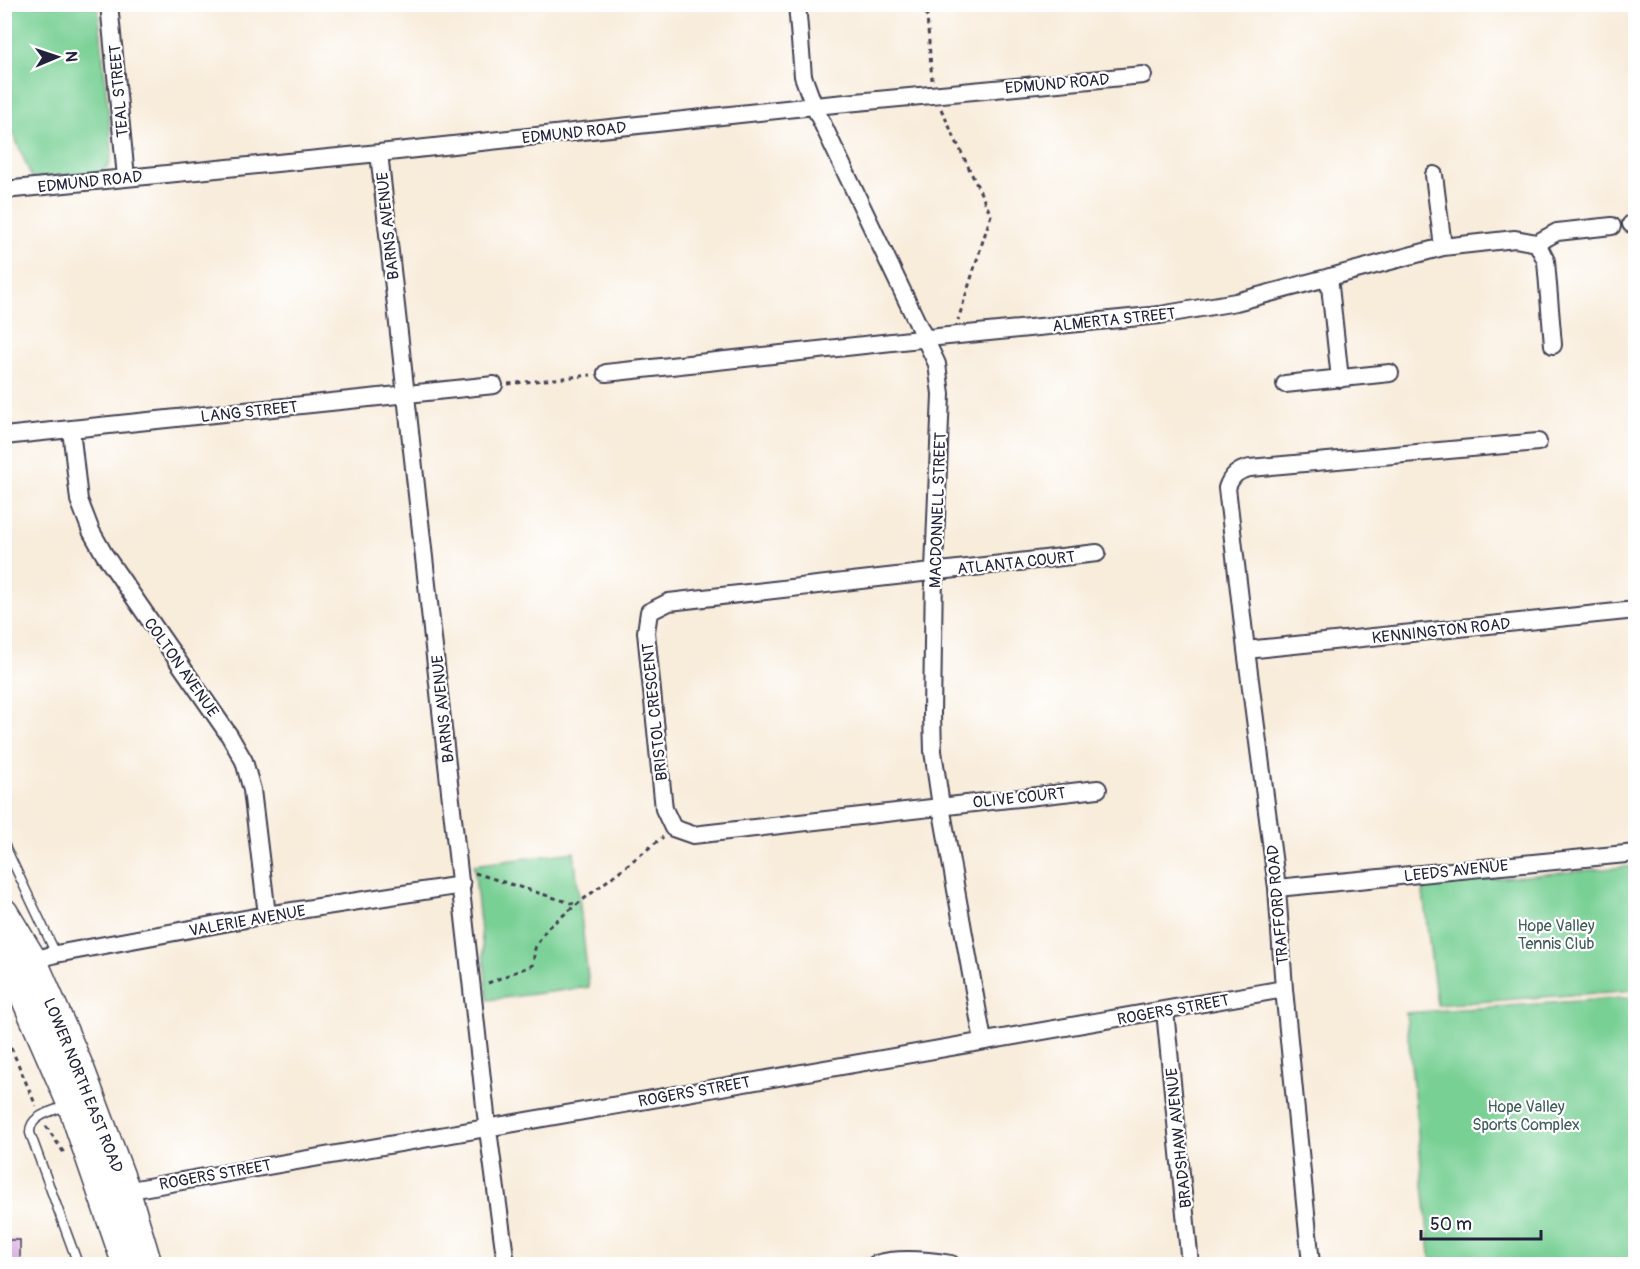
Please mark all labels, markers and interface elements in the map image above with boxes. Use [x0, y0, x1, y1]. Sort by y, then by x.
north arrow [27, 27, 87, 87]
street label: TEAL STREET [105, 44, 133, 138]
text: N [61, 51, 81, 62]
street label: EDMUND ROAD [1004, 69, 1110, 99]
street label: EDMUND ROAD [521, 118, 627, 148]
street label: EDMUND ROAD [37, 167, 143, 197]
street label: BARNS AVENUE [372, 171, 404, 281]
street label: ALMERTA STREET [1052, 304, 1177, 336]
street label: LANG STREET [200, 397, 299, 427]
street label: MACDONNELL STREET [925, 432, 951, 588]
street label: ATLANTA COURT [956, 547, 1076, 579]
street label: COLTON AVENUE [140, 614, 223, 721]
street label: KENNINGTON ROAD [1371, 614, 1511, 648]
street label: BRISTOL CRESCENT [638, 642, 672, 782]
street label: BARNS AVENUE [427, 654, 459, 764]
street label: OLIVE COURT [972, 783, 1067, 813]
street label: TRAFFORD ROAD [1263, 844, 1293, 966]
street label: LEEDS AVENUE [1403, 856, 1509, 886]
street label: VALERIE AVENUE [187, 901, 307, 941]
park label: Hope Valley Tennis Club [1517, 916, 1595, 954]
street label: ROGERS STREET [1116, 990, 1231, 1030]
street label: LOWER NORTH EAST ROAD [39, 995, 127, 1176]
street label: BRADSHAW AVENUE [1162, 1067, 1196, 1209]
street label: ROGERS STREET [637, 1072, 752, 1112]
park label: Hope Valley Sports Complex [1472, 1097, 1580, 1135]
street label: ROGERS STREET [158, 1155, 273, 1195]
scale bar [1421, 1203, 1541, 1241]
text: 50 m [1430, 1213, 1472, 1236]

